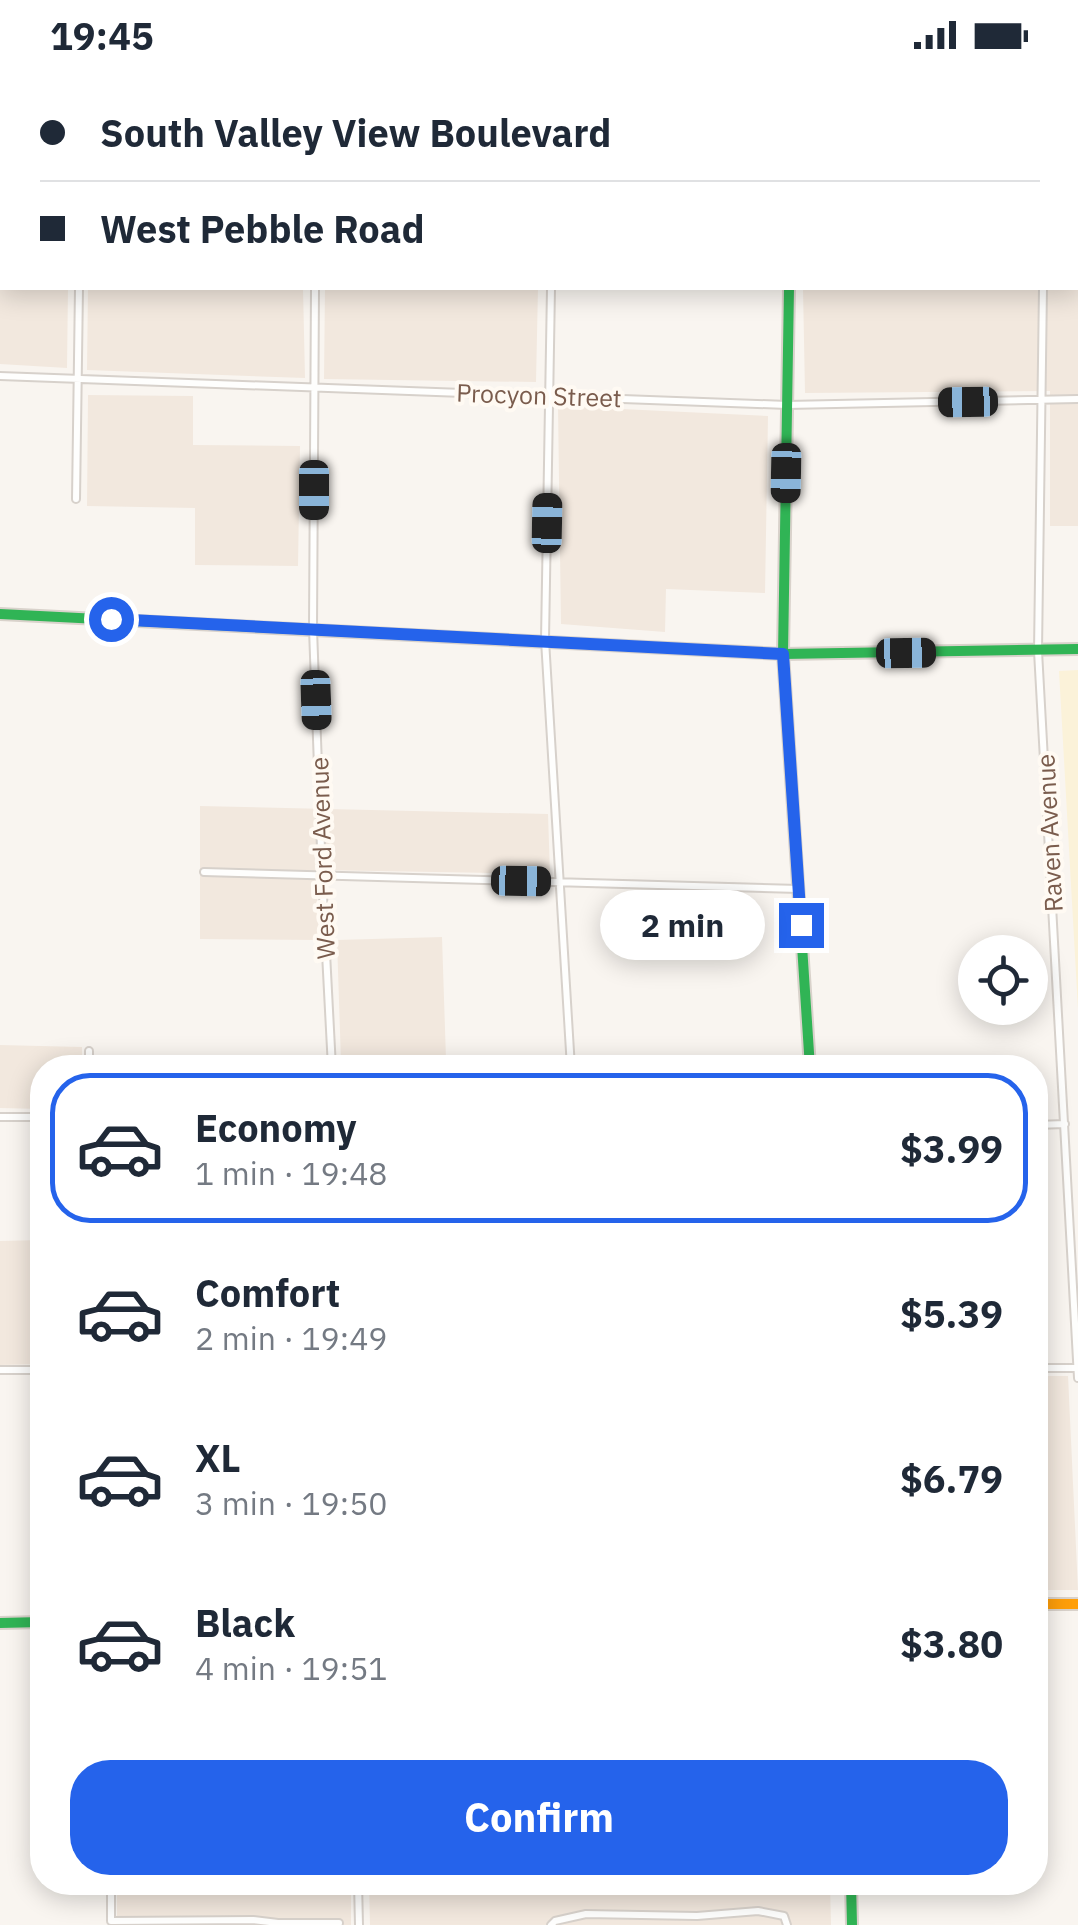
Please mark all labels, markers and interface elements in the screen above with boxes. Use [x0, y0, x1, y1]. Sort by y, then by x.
text: 19:45 [50, 11, 154, 60]
text: South Valley View Boulevard [100, 108, 611, 157]
text: West Pebble Road [100, 204, 425, 253]
street label: Procyon Street [456, 376, 622, 414]
car [938, 386, 998, 418]
car [770, 443, 802, 503]
car [299, 460, 329, 520]
car [531, 493, 563, 553]
route start [89, 597, 134, 642]
car [876, 637, 936, 669]
car [300, 669, 332, 731]
street label: Raven Avenue [1028, 753, 1070, 913]
street label: West Ford Avenue [302, 756, 342, 960]
car [491, 865, 551, 897]
callout: 2 min [601, 890, 766, 960]
route end [779, 903, 824, 948]
text: 2 min [641, 904, 724, 946]
map controls [958, 935, 1048, 1025]
button: locate [958, 935, 1048, 1025]
icon: car [75, 1103, 165, 1193]
text: Economy [195, 1103, 357, 1152]
text: $3.99 [900, 1124, 1003, 1173]
text: 1 min · 19:48 [195, 1152, 388, 1194]
icon: car [75, 1268, 165, 1358]
text: Comfort [195, 1268, 340, 1317]
text: $5.39 [900, 1289, 1003, 1338]
text: 2 min · 19:49 [195, 1317, 388, 1359]
icon: car [75, 1433, 165, 1523]
text: XL [195, 1433, 241, 1482]
text: $6.79 [900, 1454, 1003, 1503]
text: 3 min · 19:50 [195, 1482, 388, 1524]
icon: car [75, 1598, 165, 1688]
text: Black [195, 1598, 295, 1647]
text: $3.80 [900, 1619, 1003, 1668]
text: 4 min · 19:51 [195, 1647, 388, 1689]
button: Confirm [70, 1760, 1008, 1875]

